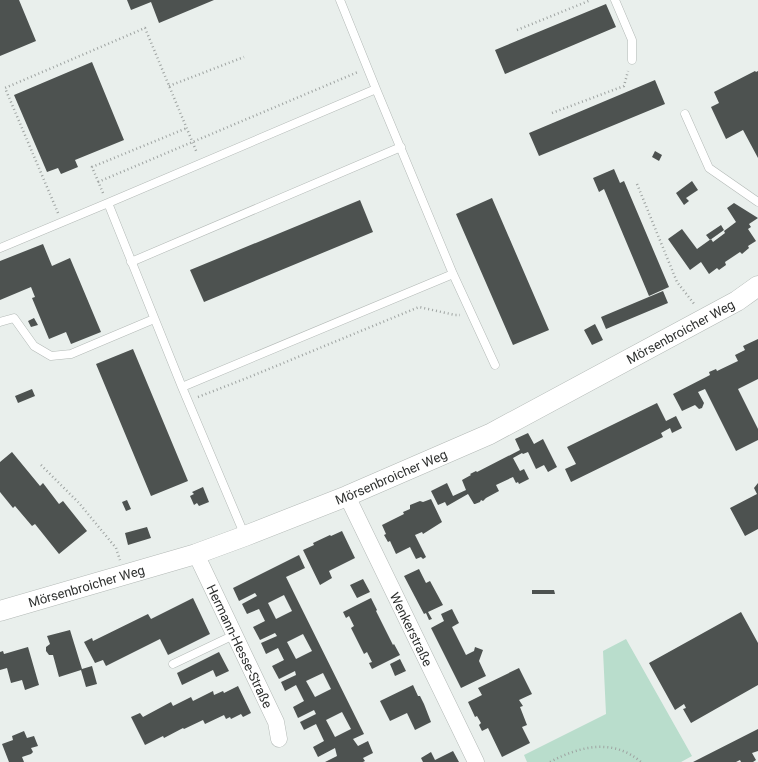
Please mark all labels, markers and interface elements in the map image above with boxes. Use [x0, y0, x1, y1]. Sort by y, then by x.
street label: Mörsenbroicher Weg [624, 297, 737, 367]
street label: Mörsenbroicher Weg [333, 447, 450, 508]
street label: Mörsenbroicher Weg [27, 562, 146, 610]
street label: Hermann-Hesse-Straße [204, 582, 275, 711]
street label: Wenkerstraße [387, 590, 435, 669]

